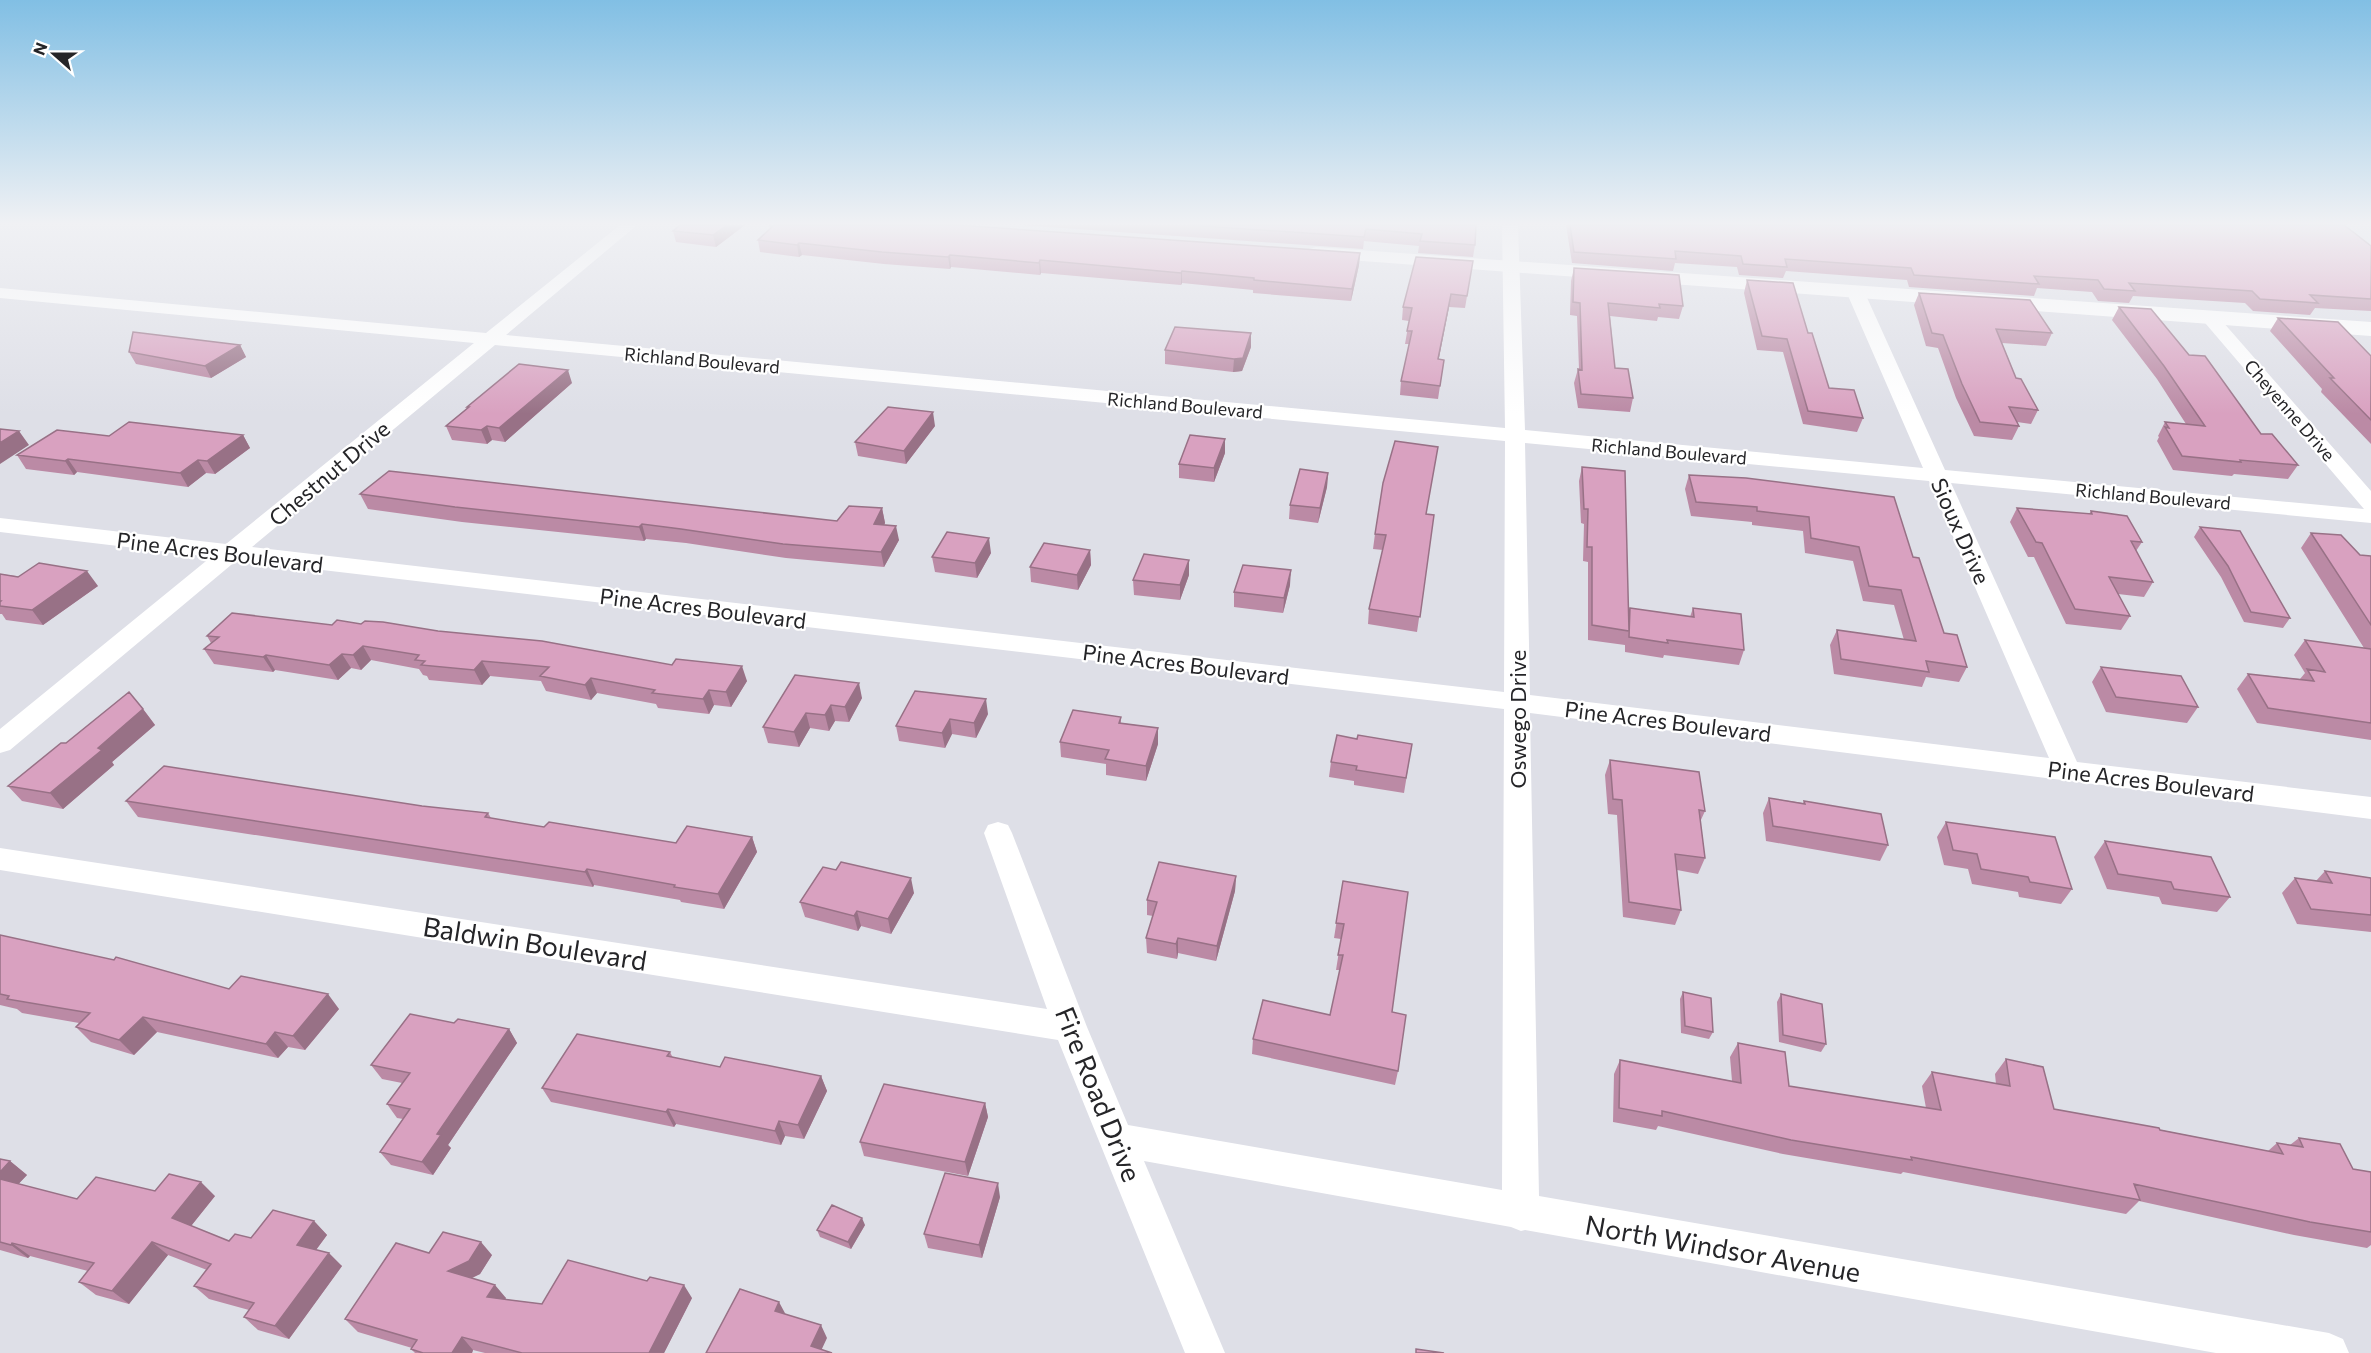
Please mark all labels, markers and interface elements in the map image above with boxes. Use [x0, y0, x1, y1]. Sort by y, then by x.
north arrow [24, 24, 84, 84]
text: N [29, 39, 51, 57]
street label: Richland Boulevard [623, 342, 781, 378]
street label: Cheyenne Drive [2240, 355, 2340, 465]
street label: Richland Boulevard [1106, 387, 1264, 423]
street label: Chestnut Drive [263, 415, 395, 531]
street label: Richland Boulevard [1590, 433, 1748, 469]
street label: Sioux Drive [1926, 474, 1996, 588]
street label: Richland Boulevard [2074, 478, 2232, 514]
street label: Pine Acres Boulevard [115, 526, 325, 578]
street label: Pine Acres Boulevard [598, 582, 808, 634]
street label: Pine Acres Boulevard [1081, 638, 1291, 690]
street label: Oswego Drive [1504, 650, 1531, 788]
street label: Pine Acres Boulevard [1563, 695, 1773, 747]
street label: Pine Acres Boulevard [2046, 755, 2256, 807]
street label: Baldwin Boulevard [421, 909, 649, 977]
street label: Fire Road Drive [1049, 1002, 1149, 1186]
street label: North Windsor Avenue [1583, 1208, 1863, 1288]

